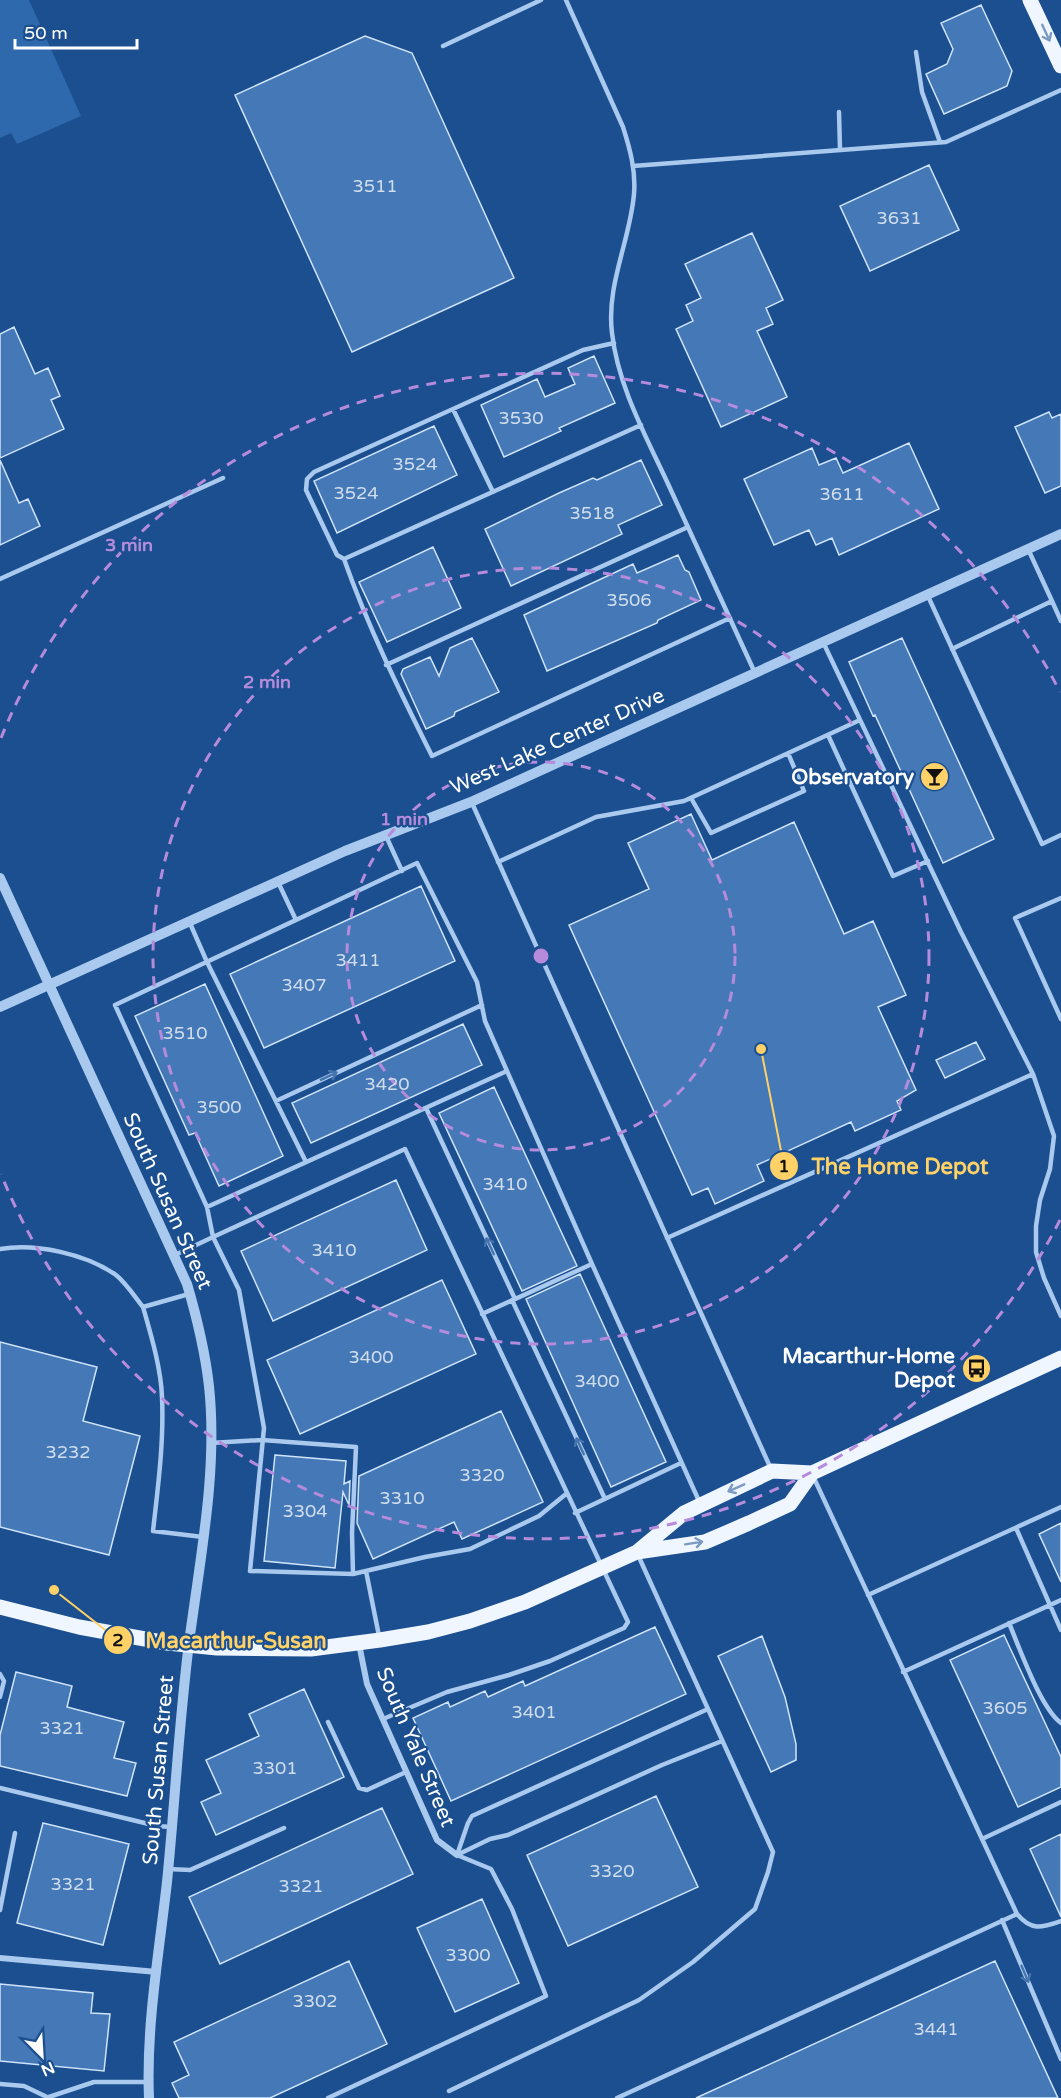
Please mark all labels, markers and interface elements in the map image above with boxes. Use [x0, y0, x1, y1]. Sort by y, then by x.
scale bar [15, 12, 136, 50]
text: 50 m [24, 22, 68, 44]
one-way arrow [1040, 24, 1052, 42]
house number: 3511 [352, 175, 398, 197]
house number: 3631 [876, 207, 922, 229]
house number: 3530 [498, 407, 544, 429]
house number: 3524 [392, 453, 438, 475]
house number: 3524 [333, 482, 379, 504]
house number: 3611 [819, 483, 865, 505]
house number: 3518 [569, 502, 615, 524]
text: 3 min [105, 534, 153, 556]
house number: 3506 [606, 589, 652, 611]
text: 2 min [243, 671, 291, 693]
street label: West Lake Center Drive [446, 683, 668, 800]
bar icon: Observatory [919, 761, 951, 793]
place label: Observatory [791, 765, 915, 790]
text: 1 min [380, 808, 428, 830]
centre of rings [531, 946, 551, 966]
house number: 3411 [335, 949, 381, 971]
house number: 3407 [281, 974, 327, 996]
house number: 3510 [162, 1022, 208, 1044]
one-way arrow [319, 1070, 337, 1081]
house number: 3420 [364, 1073, 410, 1095]
house number: 3500 [196, 1096, 242, 1118]
street label: South Susan Street [117, 1109, 218, 1293]
callout: The Home Depot [769, 1146, 1000, 1186]
text: The Home Depot [810, 1154, 989, 1180]
text: 1 [778, 1155, 790, 1177]
house number: 3410 [482, 1173, 528, 1195]
one-way arrow [484, 1237, 496, 1255]
house number: 3410 [311, 1239, 357, 1261]
place label: Macarthur-Home Depot [782, 1344, 955, 1393]
house number: 3400 [348, 1346, 394, 1368]
bus stop icon: Macarthur-Home Depot [960, 1352, 992, 1384]
house number: 3400 [574, 1370, 620, 1392]
one-way arrow [573, 1437, 585, 1455]
house number: 3232 [45, 1441, 91, 1463]
house number: 3320 [459, 1464, 505, 1486]
one-way arrow [728, 1483, 746, 1494]
house number: 3310 [379, 1487, 425, 1509]
house number: 3304 [282, 1500, 328, 1522]
one-way arrow [684, 1538, 704, 1549]
callout: Macarthur-Susan [103, 1620, 339, 1660]
text: Macarthur-Susan [145, 1628, 327, 1654]
text: 2 [112, 1629, 124, 1651]
street label: South Yale Street [371, 1664, 460, 1831]
street label: South Susan Street [138, 1674, 179, 1866]
house number: 3605 [982, 1697, 1028, 1719]
house number: 3401 [511, 1701, 557, 1723]
house number: 3321 [39, 1717, 85, 1739]
house number: 3301 [252, 1757, 298, 1779]
house number: 3320 [589, 1860, 635, 1882]
house number: 3321 [50, 1873, 96, 1895]
house number: 3321 [278, 1875, 324, 1897]
house number: 3300 [445, 1944, 491, 1966]
one-way arrow [1020, 1964, 1031, 1983]
house number: 3302 [292, 1990, 338, 2012]
house number: 3441 [913, 2018, 959, 2040]
north arrow [12, 2026, 72, 2086]
text: N [38, 2057, 58, 2081]

